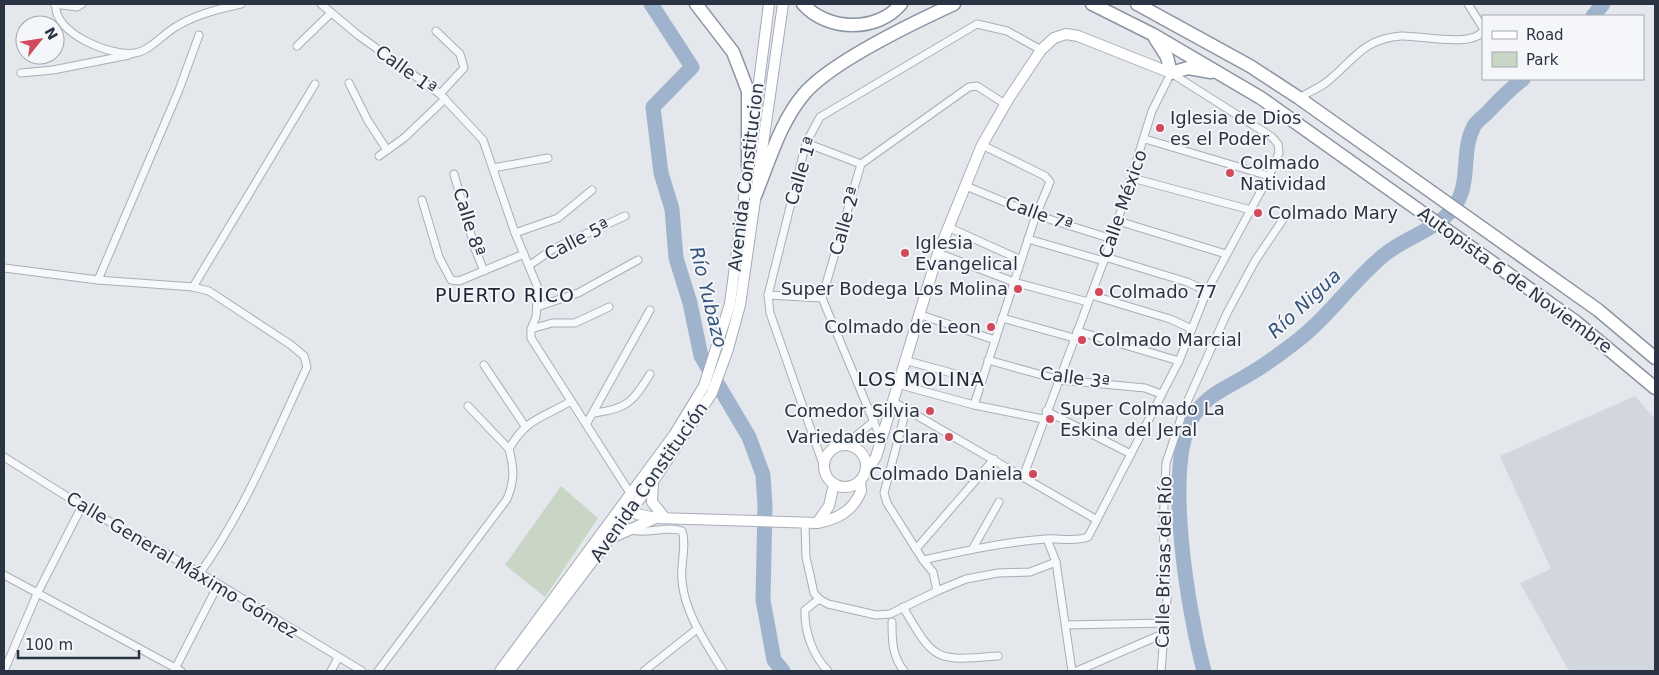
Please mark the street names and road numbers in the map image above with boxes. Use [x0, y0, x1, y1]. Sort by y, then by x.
street label: Calle 1ª [372, 40, 441, 99]
street label: Avenida Constitucion [724, 81, 767, 272]
street label: Calle 1ª [780, 134, 821, 208]
street label: Calle México [1094, 147, 1151, 261]
street label: Calle 2ª [825, 184, 864, 258]
street label: Calle 8ª [449, 185, 490, 259]
street label: Calle 7ª [1003, 192, 1076, 235]
street label: Autopista 6 de Noviembre [1414, 202, 1617, 357]
street label: Calle 5ª [541, 214, 613, 265]
street label: Calle 3ª [1039, 362, 1111, 393]
street label: Avenida Constitución [586, 398, 712, 565]
street label: Calle Brisas del Río [1151, 476, 1176, 648]
street label: Calle General Máximo Gómez [63, 487, 302, 642]

